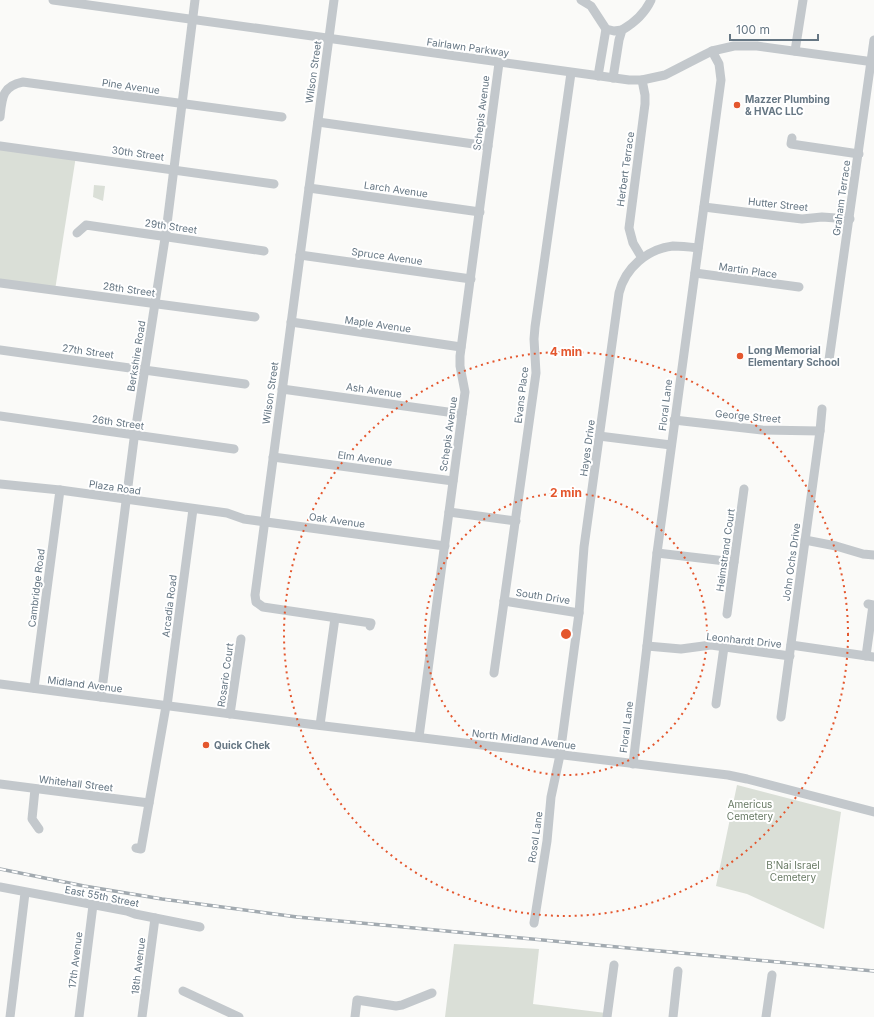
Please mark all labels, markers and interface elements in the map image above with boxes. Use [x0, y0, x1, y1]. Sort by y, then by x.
scale bar [730, 16, 818, 42]
text: 100 m [736, 22, 770, 37]
street label: Fairlawn Parkway [426, 35, 510, 59]
street label: Wilson Street [303, 39, 323, 104]
street label: Schepis Avenue [470, 75, 492, 151]
street label: Pine Avenue [101, 76, 161, 96]
place label: Mazzer Plumbing & HVAC LLC [745, 93, 830, 117]
marker: Mazzer Plumbing & HVAC LLC [732, 100, 742, 110]
street label: Herbert Terrace [614, 131, 636, 207]
street label: 30th Street [111, 143, 166, 163]
street label: Graham Terrace [830, 159, 852, 237]
street label: Larch Avenue [363, 179, 429, 199]
street label: Hutter Street [747, 195, 809, 213]
street label: 29th Street [144, 216, 199, 236]
street label: Spruce Avenue [351, 245, 424, 267]
street label: Martin Place [718, 260, 778, 280]
street label: 28th Street [102, 279, 157, 299]
street label: Maple Avenue [344, 313, 412, 335]
street label: Berkshire Road [124, 320, 148, 392]
street label: 27th Street [61, 341, 115, 361]
text: 4 min [550, 344, 582, 359]
place label: Long Memorial Elementary School [748, 344, 840, 369]
marker: Long Memorial Elementary School [735, 351, 745, 361]
street label: Wilson Street [260, 360, 280, 425]
street label: Evans Place [512, 366, 530, 424]
street label: Floral Lane [656, 378, 674, 432]
street label: Ash Avenue [345, 380, 403, 400]
street label: Schepis Avenue [437, 396, 459, 472]
street label: George Street [715, 407, 782, 425]
street label: 26th Street [91, 412, 146, 432]
street label: Hayes Drive [577, 419, 597, 477]
street label: Elm Avenue [337, 448, 393, 468]
street label: Plaza Road [88, 477, 142, 497]
text: 2 min [550, 485, 582, 500]
street label: Heimstrand Court [713, 507, 737, 592]
street label: Oak Avenue [308, 510, 366, 530]
street label: John Ochs Drive [780, 522, 802, 602]
street label: Cambridge Road [25, 548, 47, 628]
street label: Arcadia Road [159, 574, 179, 638]
street label: South Drive [515, 586, 571, 606]
centre of rings [559, 627, 573, 641]
street label: Leonhardt Drive [706, 630, 782, 650]
street label: Rosario Court [215, 641, 236, 708]
street label: Midland Avenue [47, 673, 123, 695]
street label: Floral Lane [617, 700, 635, 754]
street label: North Midland Avenue [471, 727, 577, 751]
place label: Quick Chek [214, 739, 270, 751]
marker: Quick Chek [201, 740, 211, 750]
street label: Whitehall Street [38, 772, 114, 794]
park label: Americus Cemetery [727, 798, 774, 822]
street label: Rosol Lane [525, 810, 545, 863]
park label: B'Nai Israel Cemetery [766, 859, 820, 883]
street label: East 55th Street [64, 883, 141, 909]
street label: 17th Avenue [66, 931, 84, 989]
street label: 18th Avenue [129, 937, 147, 995]

